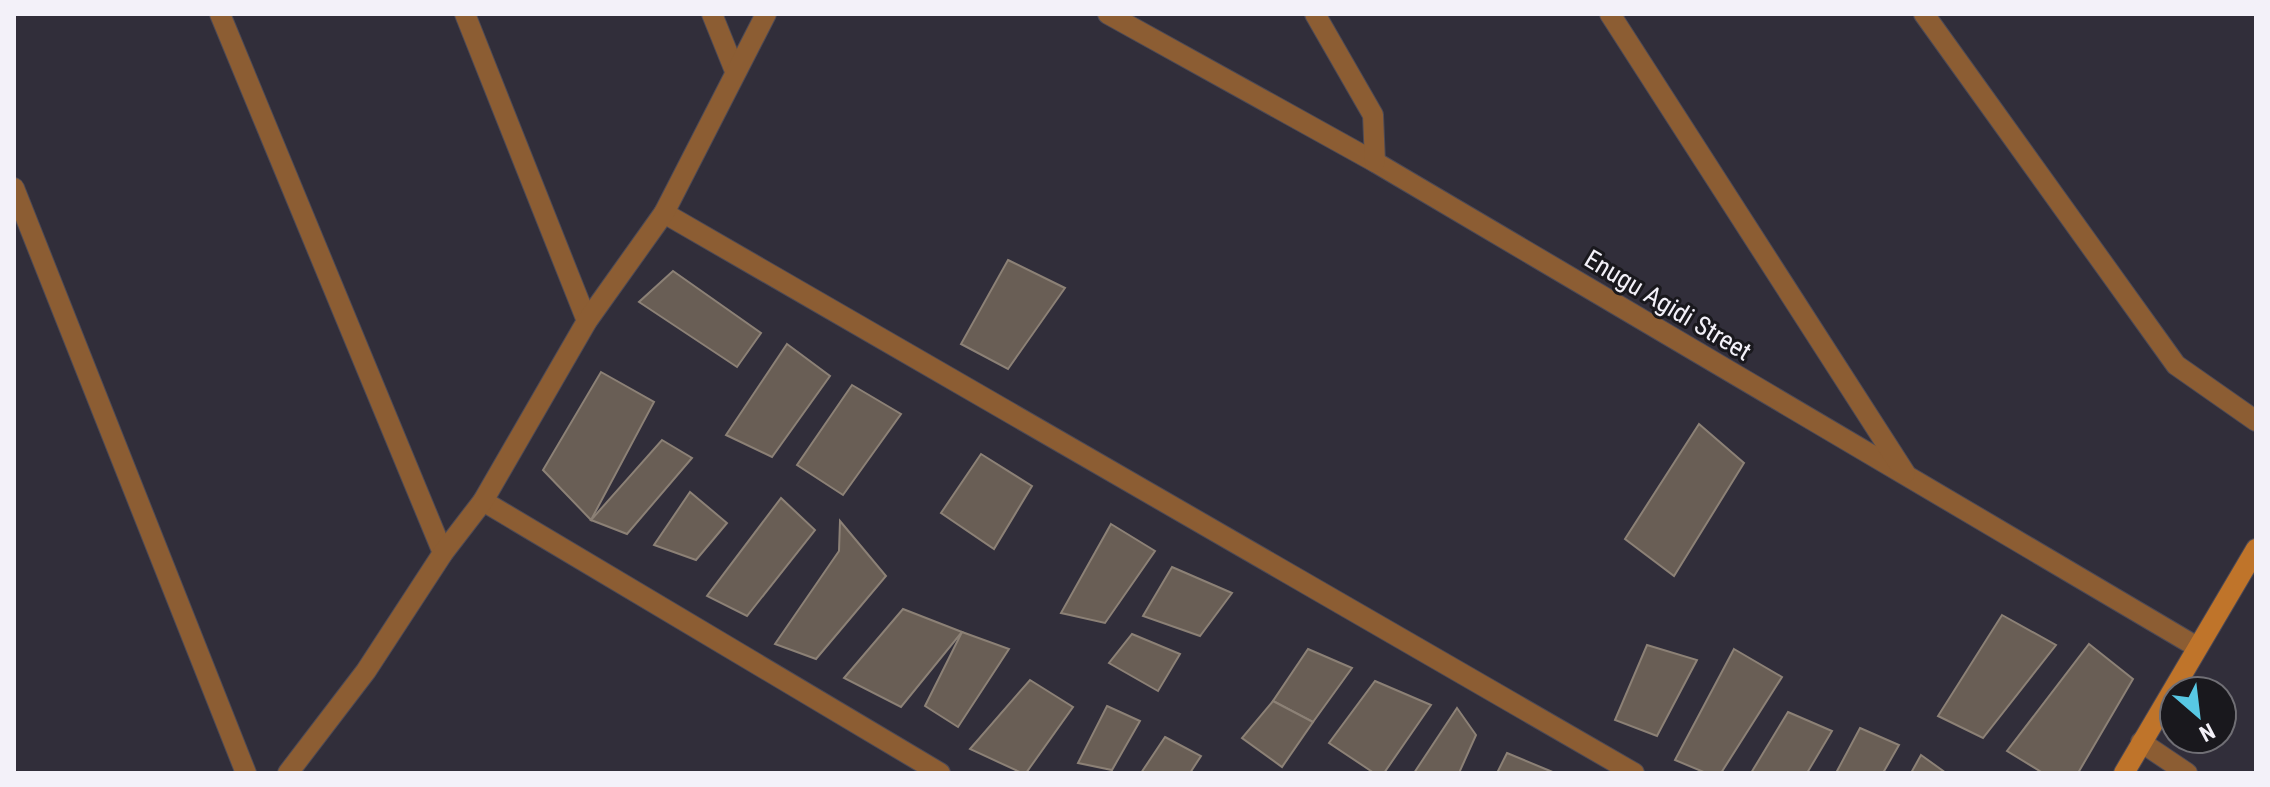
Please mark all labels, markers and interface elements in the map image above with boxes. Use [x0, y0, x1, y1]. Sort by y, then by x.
street label: Enugu Agidi Street [1579, 243, 1757, 367]
north arrow [2158, 675, 2238, 755]
text: N [2195, 718, 2219, 746]

